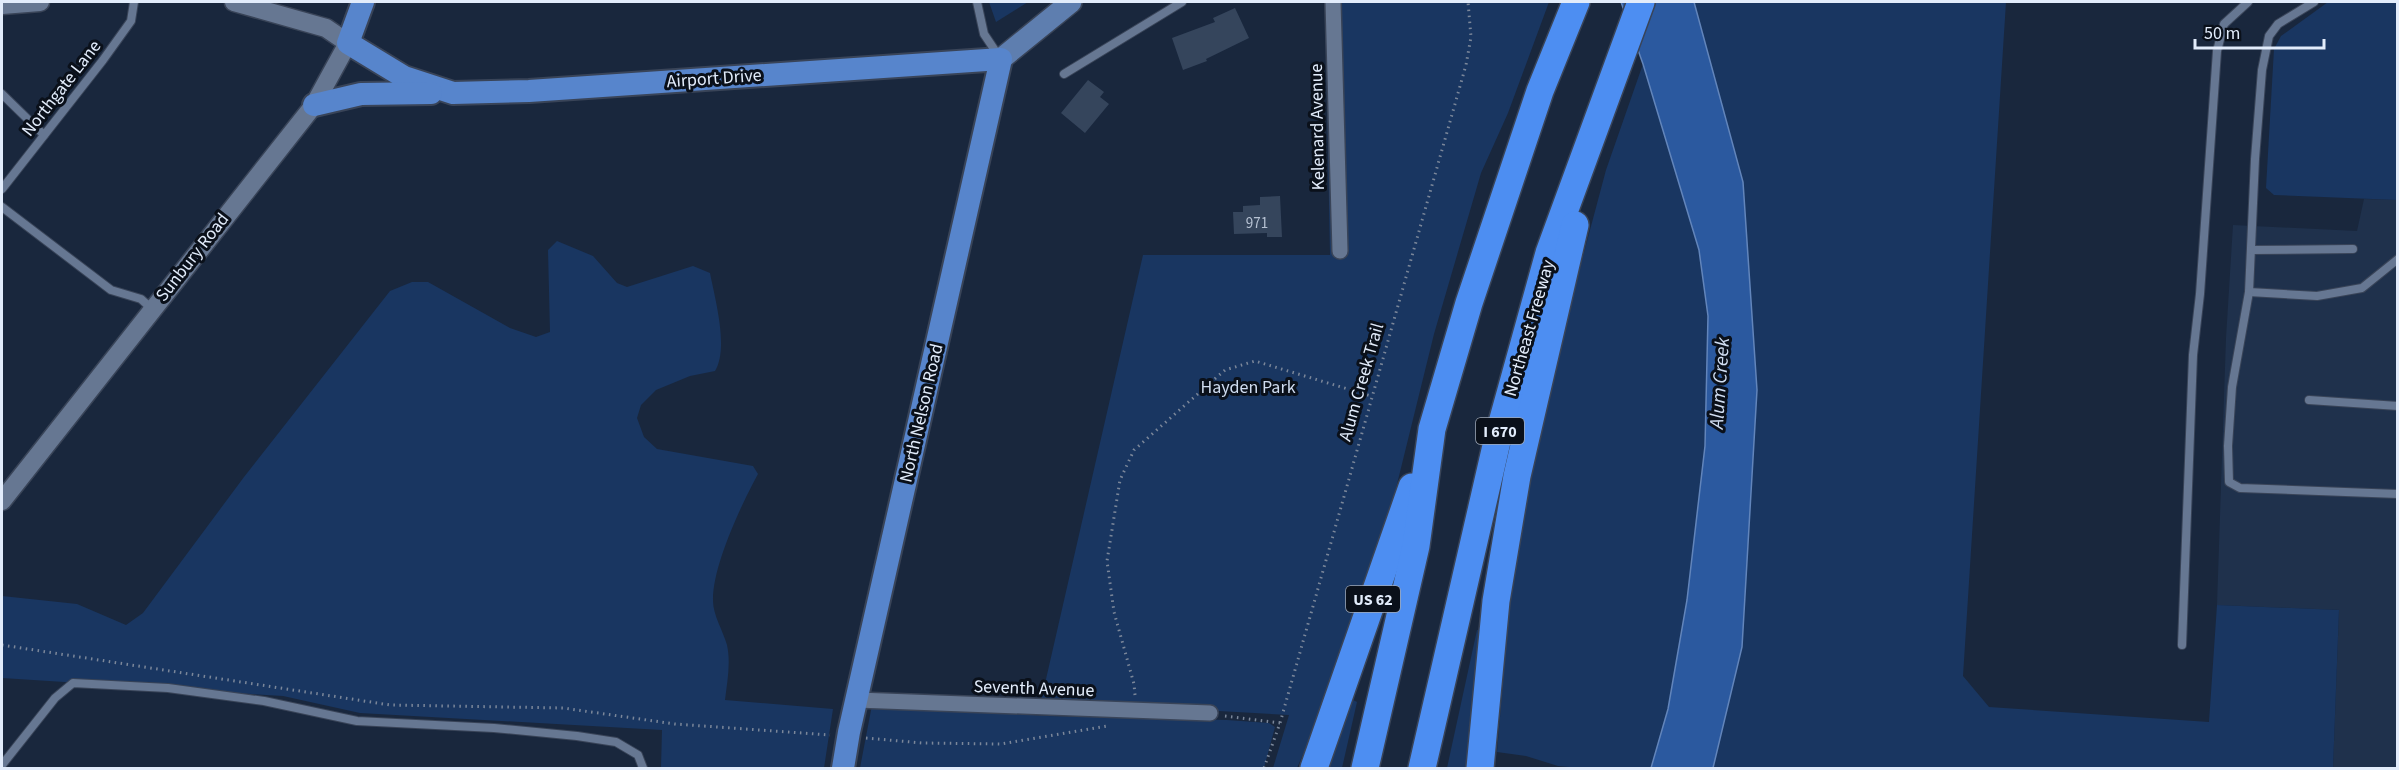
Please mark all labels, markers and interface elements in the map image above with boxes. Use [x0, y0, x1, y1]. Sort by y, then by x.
scale bar [2195, 12, 2324, 50]
text: 50 m [2204, 21, 2240, 46]
street label: Northgate Lane [16, 35, 107, 142]
street label: Airport Drive [666, 63, 762, 94]
street label: Kelenard Avenue [1304, 63, 1331, 191]
street label: Sunbury Road [150, 208, 235, 307]
house number: 971 [1246, 213, 1268, 234]
street label: Northeast Freeway [1498, 256, 1561, 399]
street label: Alum Creek Trail [1333, 320, 1390, 444]
water label: Alum Creek [1703, 336, 1737, 432]
street label: North Nelson Road [893, 341, 950, 485]
park label: Hayden Park [1200, 375, 1296, 400]
road number: I 670 [1476, 418, 1524, 444]
road number: US 62 [1346, 586, 1400, 612]
street label: Seventh Avenue [973, 674, 1095, 703]

